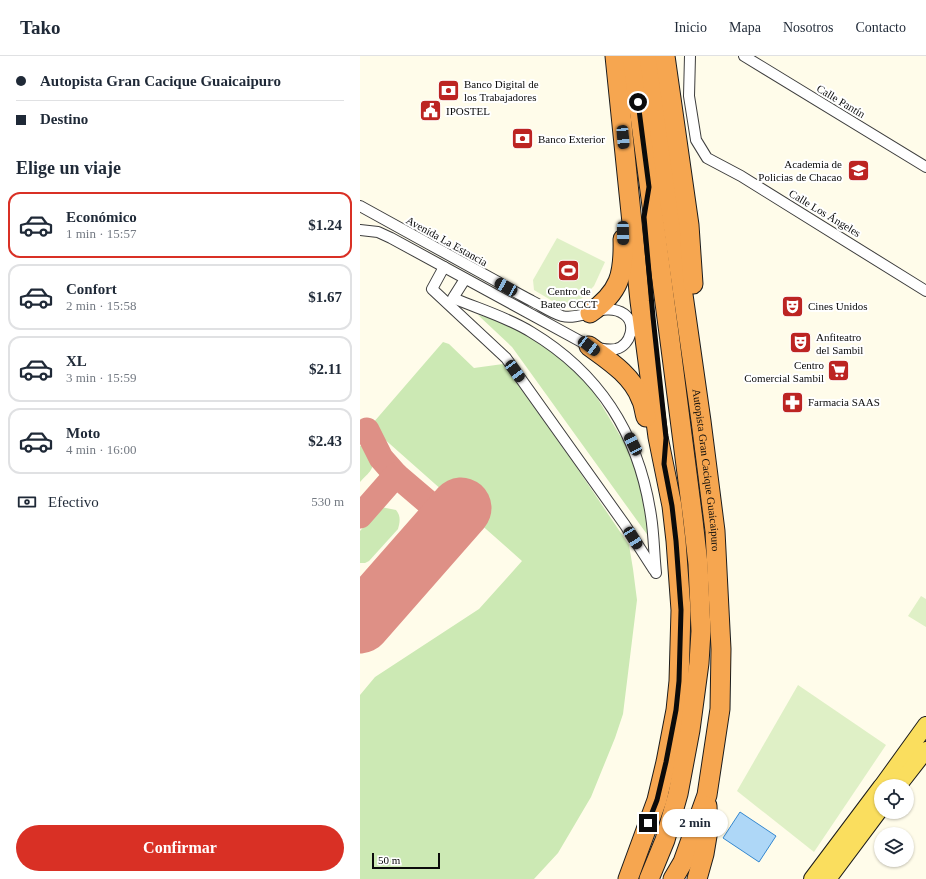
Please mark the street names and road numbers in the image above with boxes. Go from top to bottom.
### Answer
street label: Calle Pantín [815,82,868,120]
street label: Calle Los Ángeles [787,187,863,239]
street label: Avenida La Estancia [404,214,490,268]
street label: Autopista Gran Cacique Guaicaipuro [690,388,722,552]

